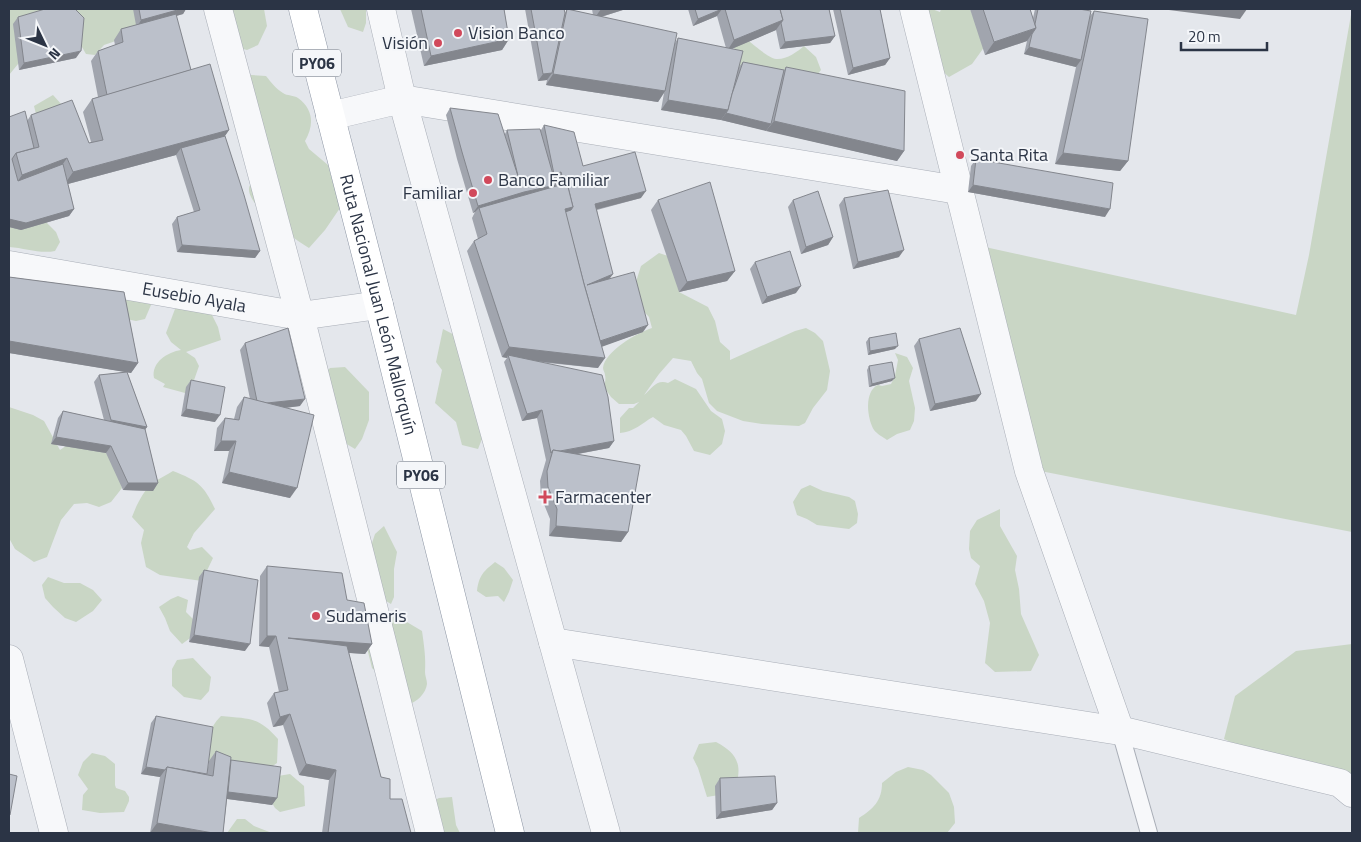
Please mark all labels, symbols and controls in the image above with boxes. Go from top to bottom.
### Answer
place label: Vision Banco [468,19,565,46]
north arrow [20,20,70,70]
scale bar [1181,20,1267,52]
text: 20 m [1188,25,1221,48]
marker: Vision Banco [452,27,464,39]
place label: Visión [382,29,428,56]
marker: Visión [432,37,444,49]
text: N [44,43,66,65]
road number: PY06 [293,49,341,76]
place label: Santa Rita [970,141,1048,168]
marker: Santa Rita [954,149,966,161]
place label: Banco Familiar [498,166,609,193]
street label: Ruta Nacional Juan León Mallorquín [333,171,425,438]
marker: Banco Familiar [482,174,494,186]
place label: Familiar [403,179,463,206]
marker: Familiar [467,187,479,199]
street label: Eusebio Ayala [140,275,248,319]
road number: PY06 [397,462,445,488]
place label: Farmacenter [555,483,651,510]
marker: Farmacenter [539,491,551,503]
place label: Sudameris [326,602,407,629]
marker: Sudameris [310,610,322,622]

